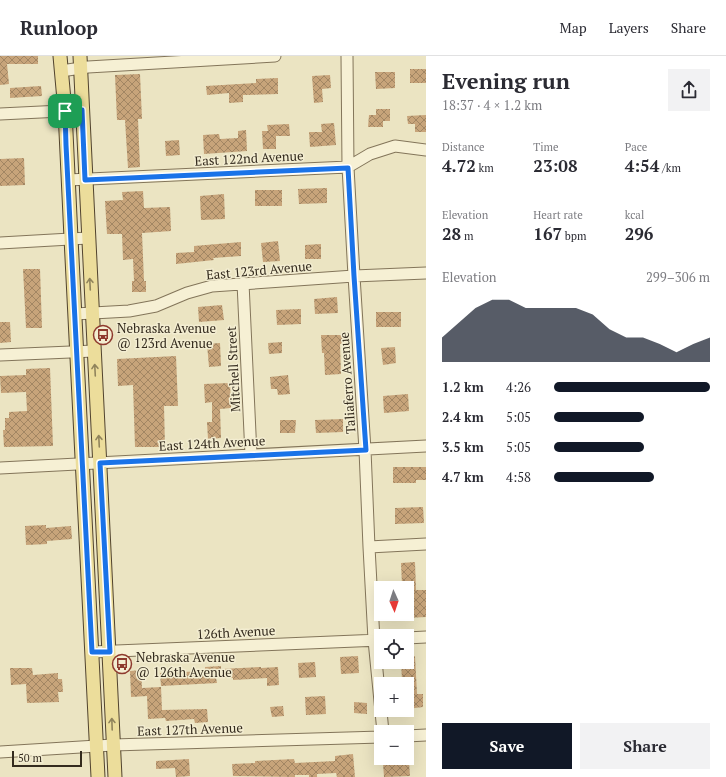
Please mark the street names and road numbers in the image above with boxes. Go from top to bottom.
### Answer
street label: East 122nd Avenue [194,146,304,170]
street label: East 123rd Avenue [205,256,313,284]
street label: Mitchell Street [222,325,244,412]
street label: Taliaferro Avenue [334,331,360,435]
street label: East 124th Avenue [158,431,266,455]
street label: 126th Avenue [196,621,276,643]
street label: East 127th Avenue [137,718,243,740]

